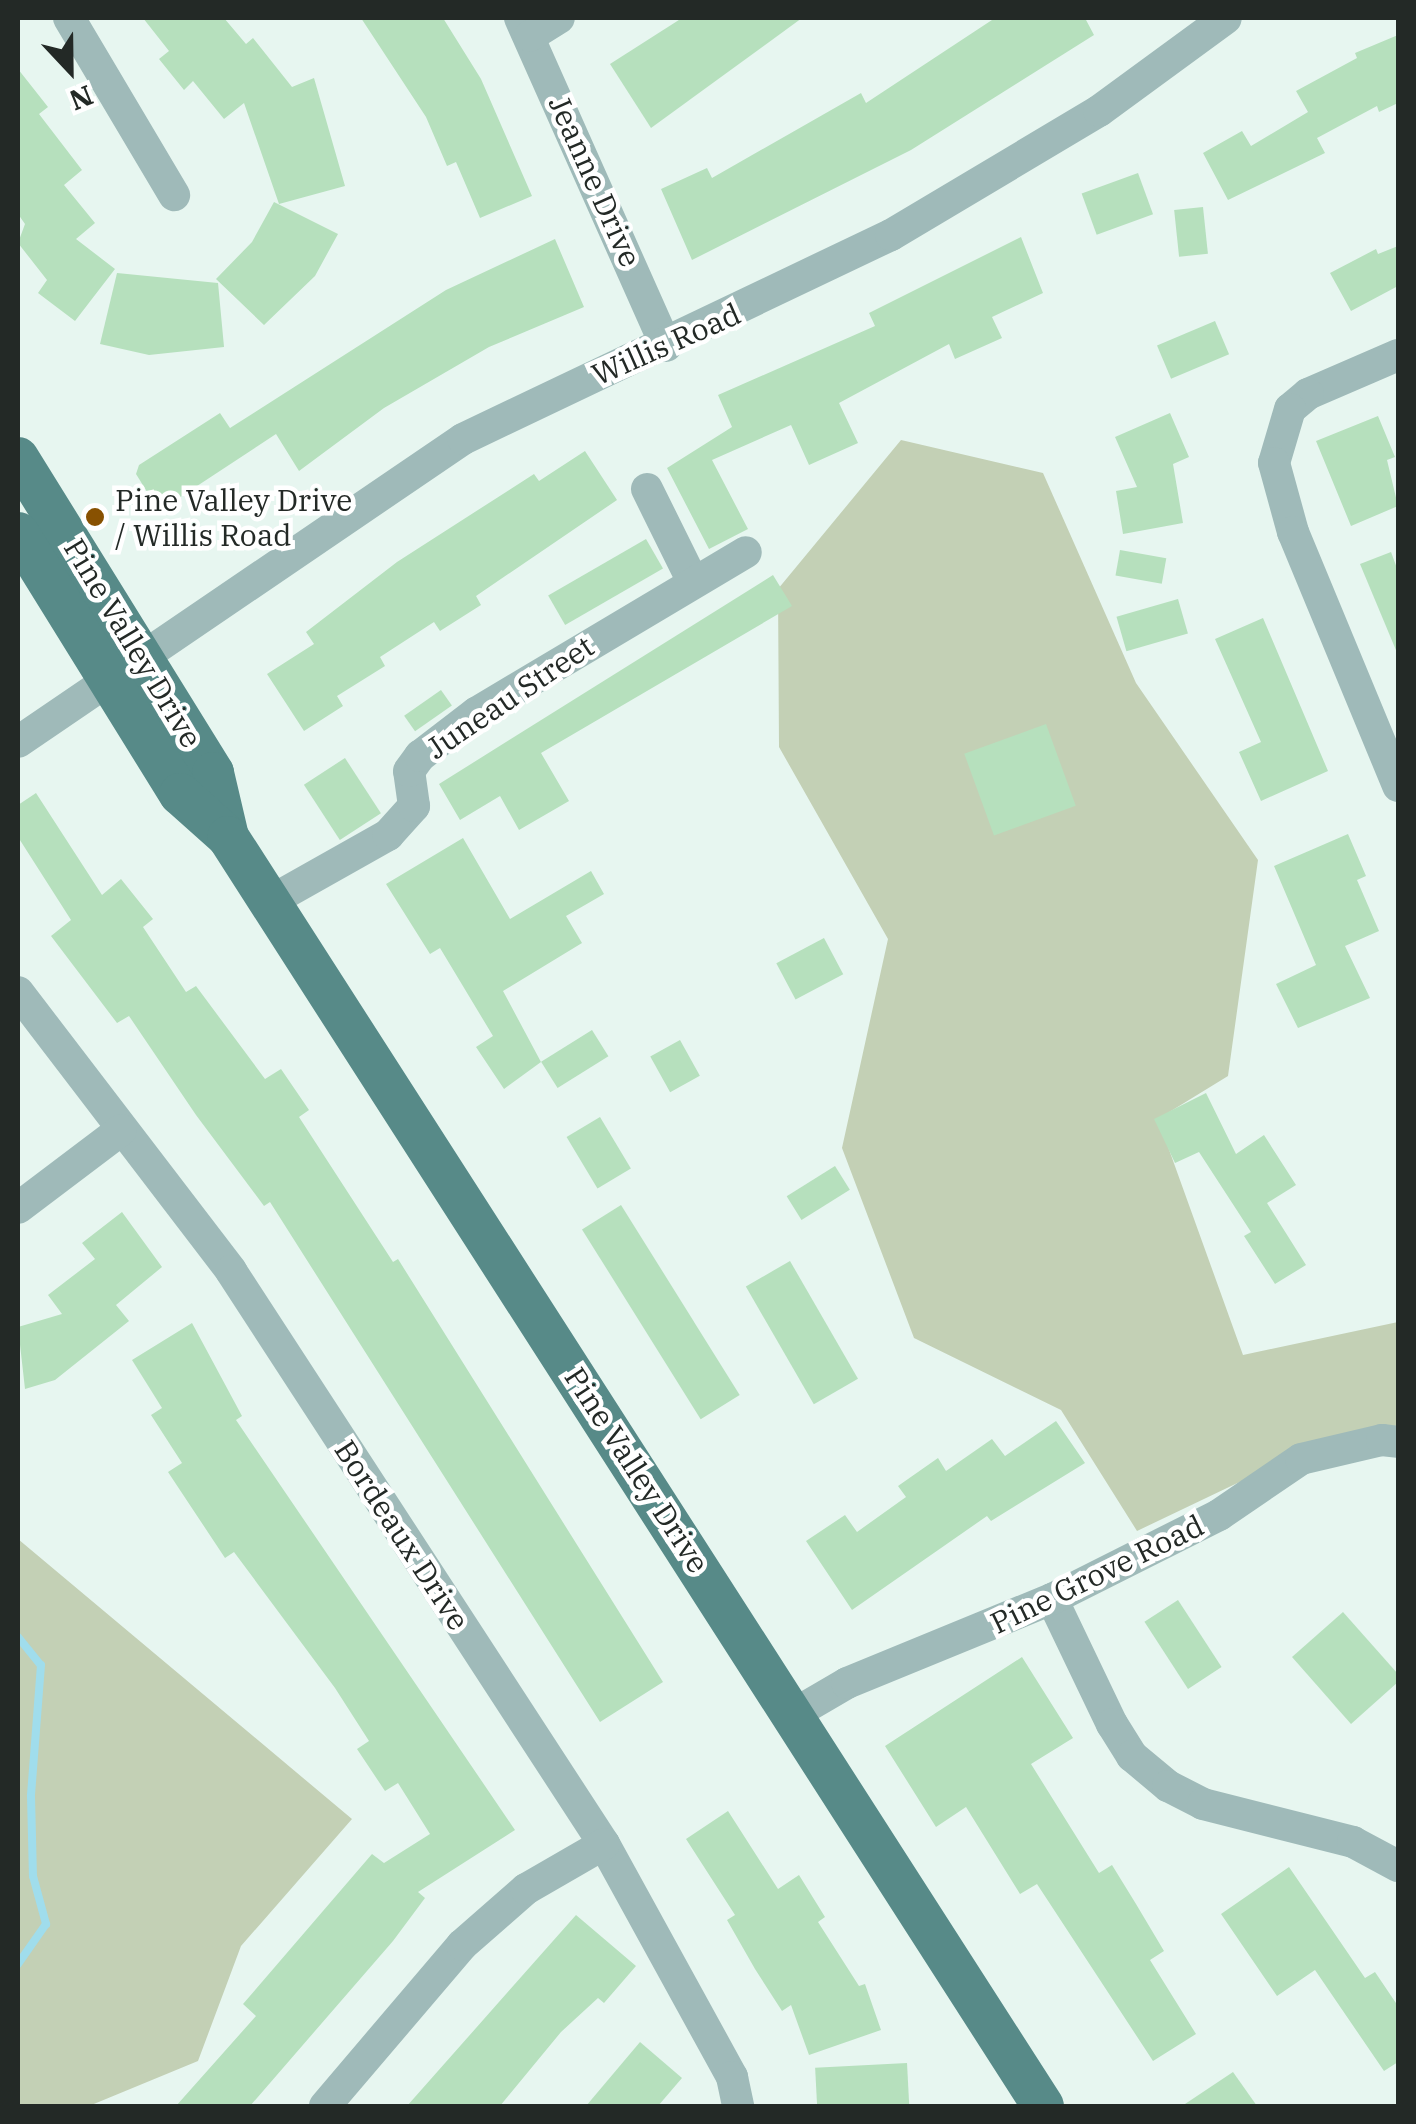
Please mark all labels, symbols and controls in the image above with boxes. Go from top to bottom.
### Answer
north arrow [20,20,120,120]
text: N [64,77,99,120]
street label: Jeanne Drive [541,90,649,272]
street label: Willis Road [586,295,746,393]
place label: Pine Valley Drive / Willis Road [115,482,352,552]
marker: Pine Valley Drive / Willis Road [84,506,106,528]
street label: Pine Valley Drive [56,532,210,754]
street label: Juneau Street [420,628,600,766]
street label: Pine Valley Drive [557,1361,717,1579]
street label: Bordeaux Drive [327,1433,477,1637]
street label: Pine Grove Road [985,1507,1209,1641]

